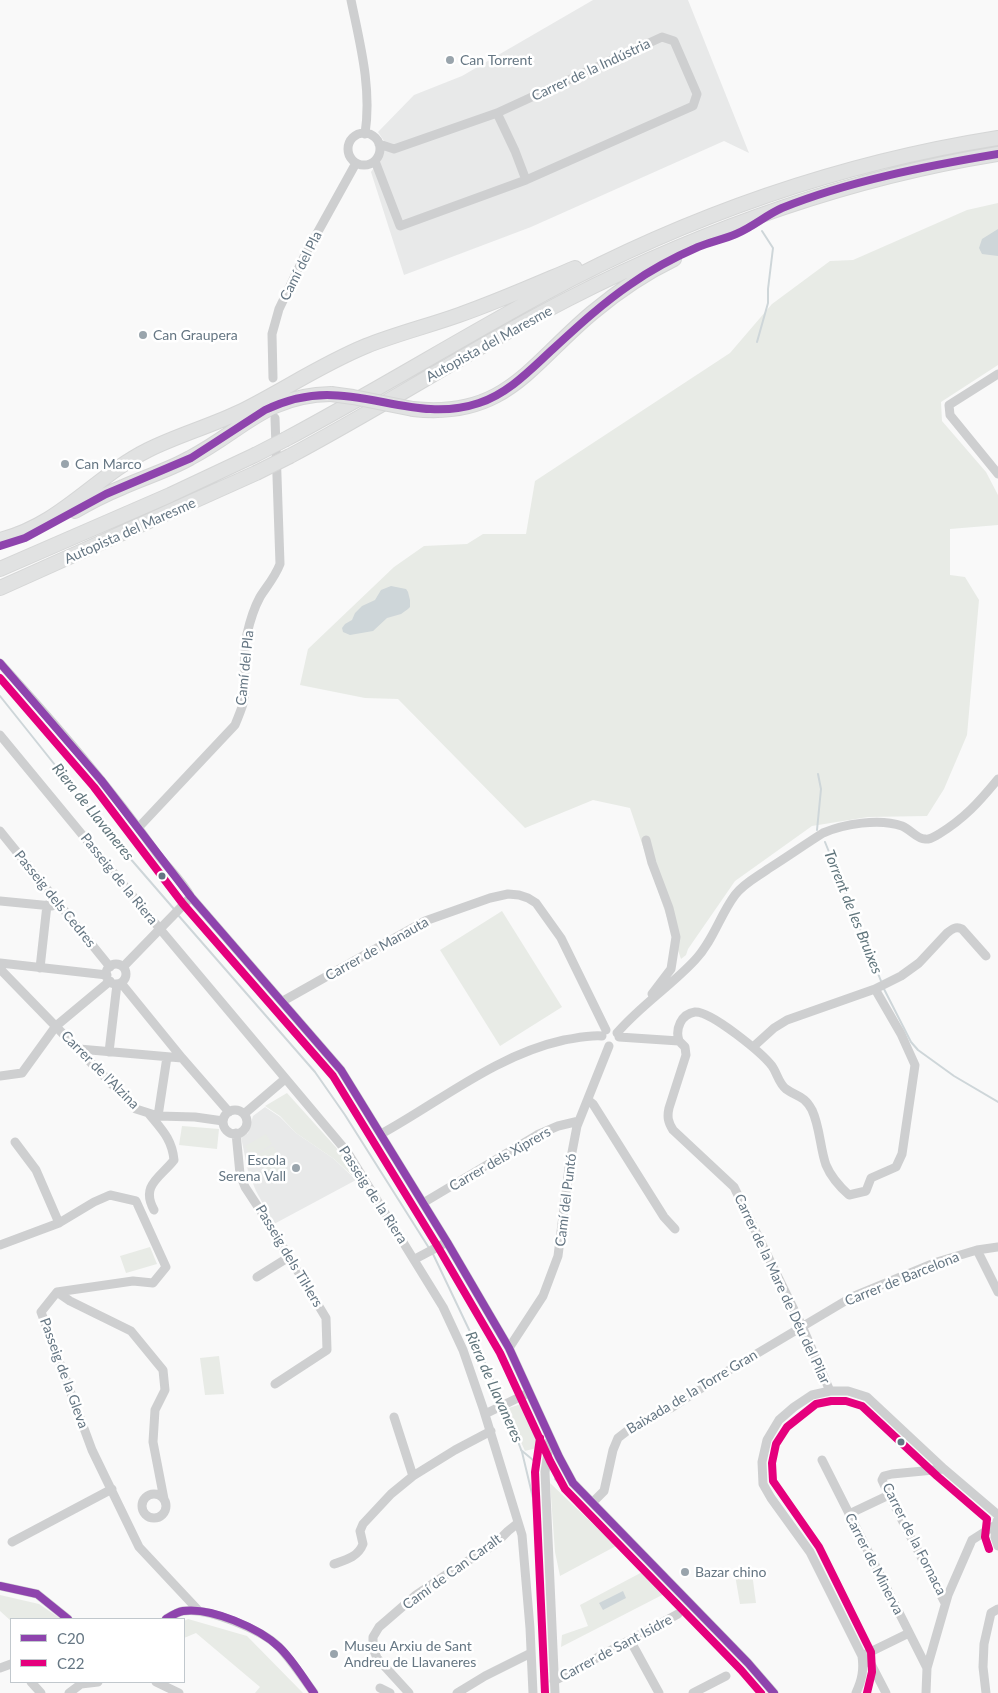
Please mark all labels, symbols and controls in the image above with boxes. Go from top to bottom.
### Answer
street label: Carrer de la Indústria [529,35,653,105]
place label: Can Torrent [460,52,532,68]
marker: Can Torrent [444,54,456,66]
street label: Camí del Pla [276,229,326,303]
street label: Autopista del Maresme [423,302,555,386]
place label: Can Graupera [153,327,238,343]
marker: Can Graupera [137,329,149,341]
place label: Can Marco [75,456,142,472]
marker: Can Marco [59,458,71,470]
street label: Autopista del Maresme [62,494,198,568]
street label: Camí del Pla [233,630,257,706]
water label: Riera de Llavaneres [48,760,138,864]
street label: Passeig de la Riera [77,830,161,928]
street label: Passeig dels Cedres [11,847,99,951]
water label: Torrent de les Bruixes [820,847,886,977]
unlabelled marker [157,871,167,881]
street label: Carrer de Manauta [322,914,432,984]
street label: Carrer de l'Alzina [57,1027,143,1113]
street label: Carrer dels Xiprers [446,1123,554,1195]
street label: Passeig de la Riera [335,1143,411,1247]
place label: Escola Serena Vall [218,1152,286,1184]
street label: Camí del Puntó [552,1152,580,1248]
marker: Escola Serena Vall [290,1162,302,1174]
street label: Carrer de la Mare de Déu del Pilar [730,1191,834,1387]
street label: Passeig dels Til·lers [252,1202,326,1310]
street label: Carrer de Barcelona [842,1248,962,1310]
street label: Passeig de la Gleva [36,1315,92,1431]
water label: Riera de Llavaneres [461,1329,527,1445]
street label: Baixada de la Torre Gran [624,1346,760,1438]
unlabelled marker [896,1437,906,1447]
street label: Carrer de la Fornaca [878,1480,950,1598]
street label: Carrer de Minerva [841,1510,907,1618]
street label: Camí de Can Caralt [399,1531,505,1613]
place label: Bazar chino [695,1564,766,1580]
marker: Bazar chino [679,1566,691,1578]
street label: Carrer de Sant Isidre [557,1611,675,1685]
legend [10,1618,185,1683]
text: C20 [57,1629,84,1647]
place label: Museu Arxiu de Sant Andreu de Llavaneres [344,1638,476,1670]
marker: Museu Arxiu de Sant Andreu de Llavaneres [328,1648,340,1660]
text: C22 [57,1654,84,1672]

